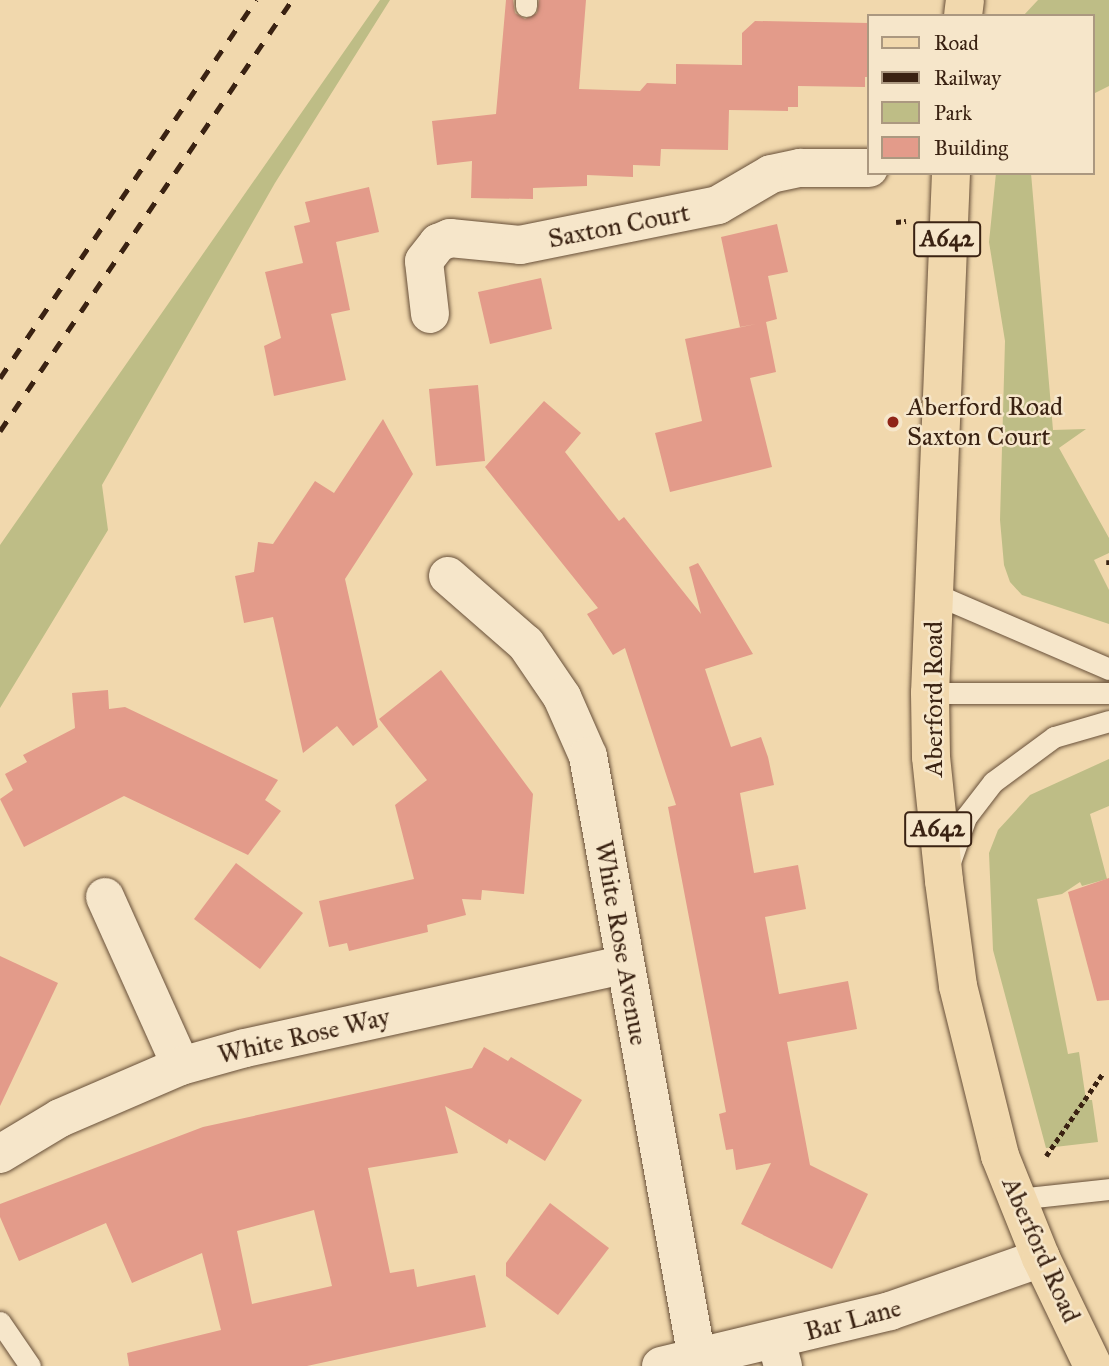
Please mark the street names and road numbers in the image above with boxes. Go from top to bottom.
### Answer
street label: Saxton Court [546,197,692,255]
road number: A642 [912,219,982,260]
street label: Aberford Road [918,621,950,777]
road number: A642 [903,808,973,850]
street label: White Rose Avenue [588,838,654,1048]
street label: White Rose Way [215,1001,393,1071]
street label: Aberford Road [995,1172,1087,1328]
street label: Bar Lane [801,1292,905,1348]

